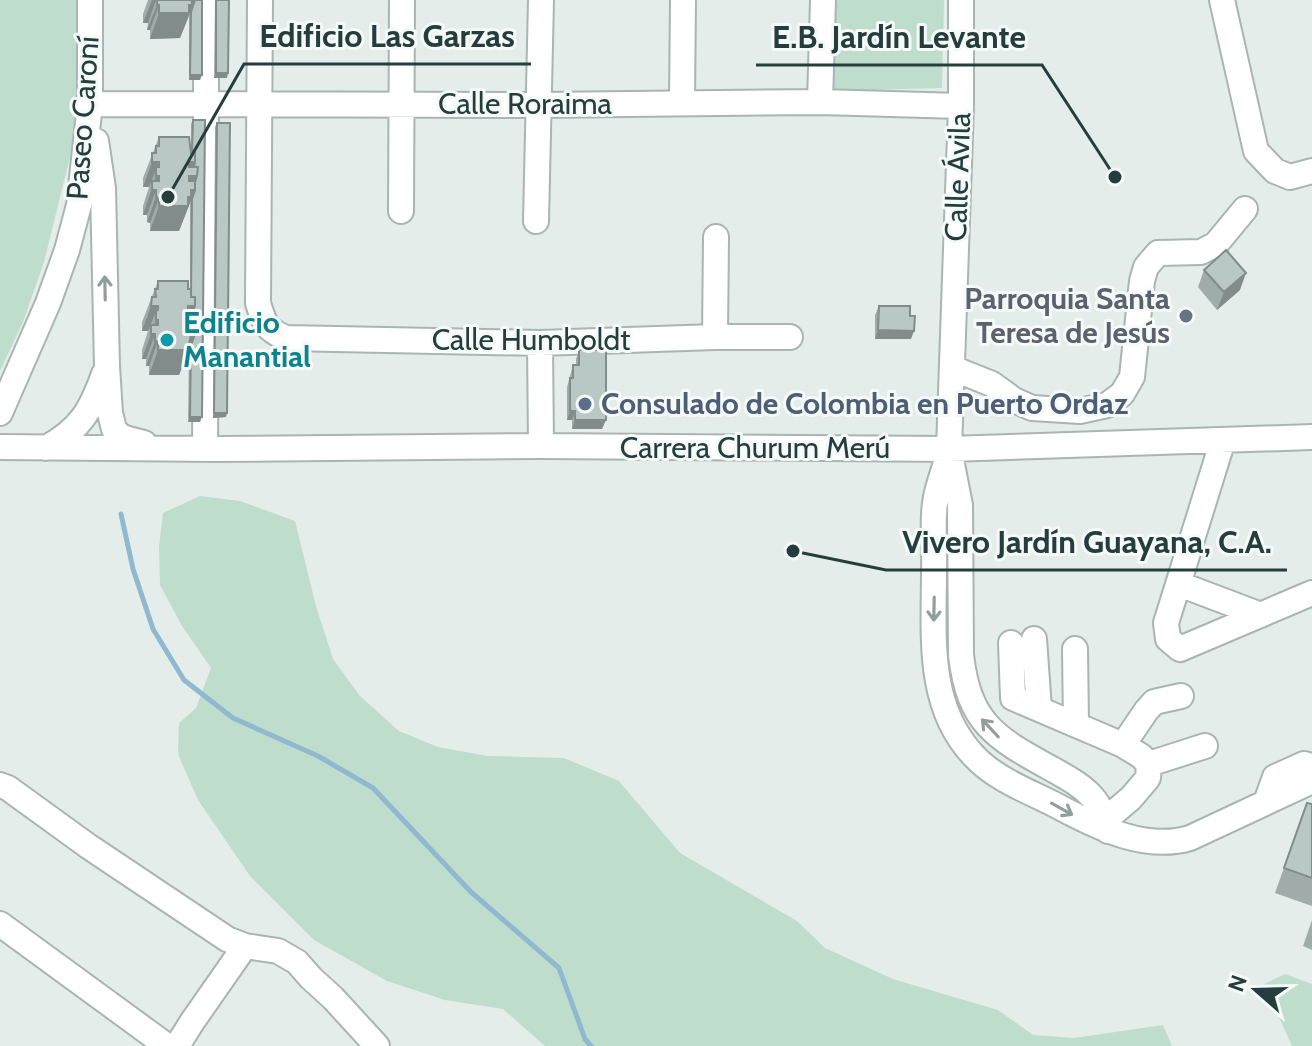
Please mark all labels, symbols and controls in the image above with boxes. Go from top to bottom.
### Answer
callout: Edificio Las Garzas [244,8,531,64]
callout: E.B. Jardín Levante [756,9,1042,65]
text: Edificio Las Garzas [259,16,515,55]
text: E.B. Jardín Levante [772,17,1026,56]
street label: Paseo Caroní [58,35,107,201]
street label: Calle Roraima [438,85,612,122]
street label: Calle Ávila [937,111,978,242]
one-way arrow [97,275,113,302]
place label: Parroquia Santa Teresa de Jesús [964,280,1170,351]
place label: Edificio Manantial [183,304,311,375]
marker: Parroquia Santa Teresa de Jesús [1177,307,1195,325]
street label: Calle Humboldt [432,321,630,358]
marker: Edificio Manantial [158,331,176,349]
place label: Consulado de Colombia en Puerto Ordaz [601,385,1128,422]
marker: Consulado de Colombia en Puerto Ordaz [576,395,594,413]
street label: Carrera Churum Merú [620,429,890,466]
callout: Vivero Jardín Guayana, C.A. [886,514,1287,570]
text: Vivero Jardín Guayana, C.A. [902,522,1272,561]
one-way arrow [926,595,942,622]
one-way arrow [981,718,1000,738]
one-way arrow [1050,801,1074,817]
north arrow [1216,950,1296,1030]
text: N [1222,971,1253,995]

